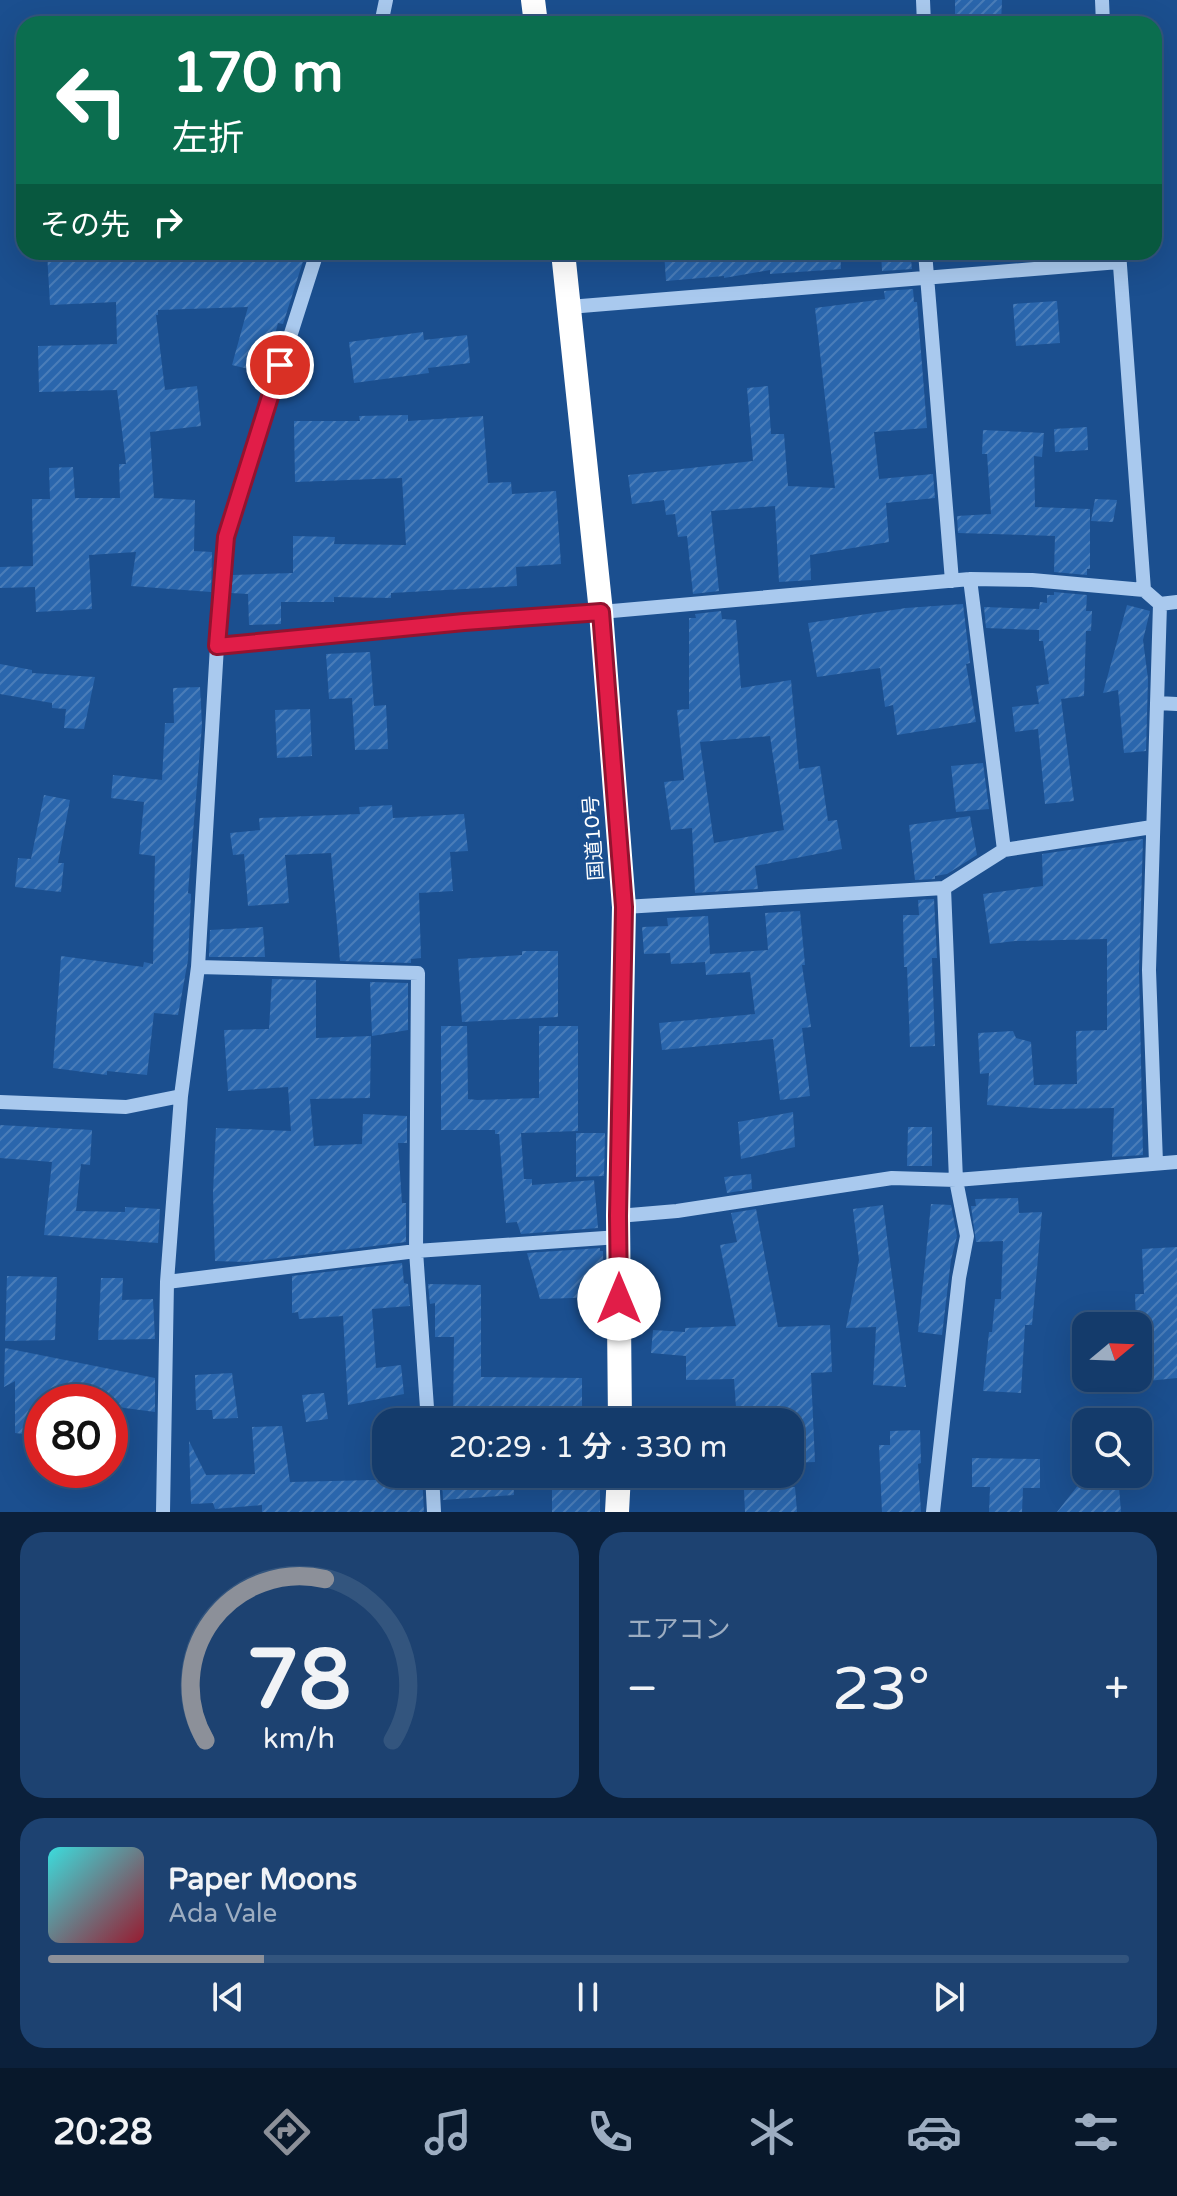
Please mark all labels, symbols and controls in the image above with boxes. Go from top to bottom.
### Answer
text: 170 m [172,40,343,107]
icon: left [40,48,144,152]
text: 左折 [172,117,244,160]
icon: right [146,200,190,244]
text: その先 [40,207,130,244]
pin [246,331,314,399]
icon: arrive [258,343,302,387]
street label: 国道10号 [579,795,609,881]
position arrow [577,1257,661,1341]
north arrow [1072,1312,1152,1392]
map controls [1072,1312,1152,1488]
speed limit sign: 80 [24,1384,128,1488]
button: search [1072,1408,1152,1488]
text: 20:29 · 1 分 · 330 m [449,1429,727,1466]
text: エアコン [627,1614,731,1645]
text: 78 [247,1631,351,1731]
text: 23° [832,1654,930,1726]
text: − [627,1663,658,1716]
text: + [1104,1663,1129,1716]
text: km/h [263,1722,335,1756]
text: Paper Moons [168,1861,357,1898]
text: Ada Vale [168,1898,277,1929]
icon: previous [206,1975,250,2019]
icon: pause [566,1975,610,2019]
icon: next [927,1975,971,2019]
icon: directions [259,2104,315,2160]
icon: music [420,2104,476,2160]
icon: phone [582,2104,638,2160]
icon: climate [744,2104,800,2160]
icon: car [906,2104,962,2160]
icon: filters [1068,2104,1124,2160]
text: 20:28 [53,2111,153,2154]

